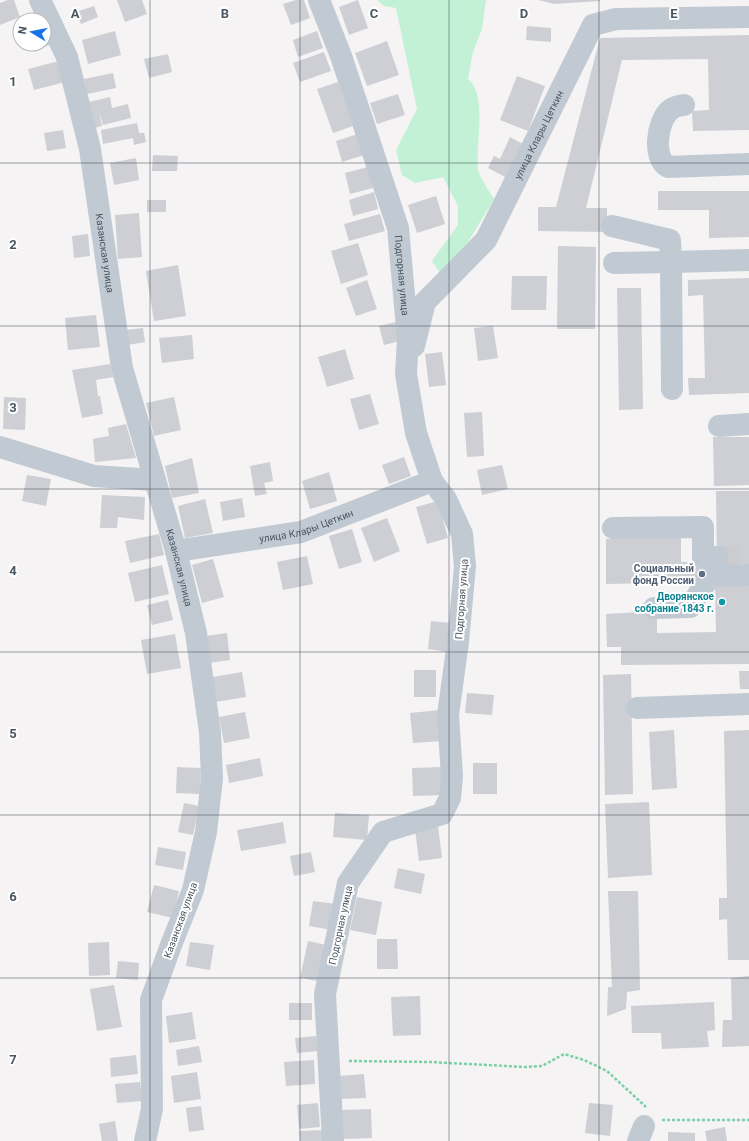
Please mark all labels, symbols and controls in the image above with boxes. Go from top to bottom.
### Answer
text: A [71,6,80,21]
text: B [221,6,229,21]
text: C [370,6,379,21]
text: D [520,6,528,21]
text: E [670,6,678,21]
north arrow [12,12,52,52]
text: N [16,25,30,35]
text: 1 [9,74,17,89]
street label: улица Клары Цеткин [512,89,566,181]
street label: Казанская улица [93,213,116,293]
street label: Подгорная улица [393,235,411,316]
text: 2 [9,237,17,252]
text: 3 [9,400,17,415]
street label: улица Клары Цеткин [258,507,355,544]
street label: Казанская улица [164,528,194,608]
street label: Подгорная улица [453,558,470,640]
text: 4 [9,563,17,578]
place label: Социальный фонд России [633,563,694,586]
marker: Социальный фонд России [697,569,707,579]
place label: Дворянское собрание 1843 г. [635,591,715,614]
marker: Дворянское собрание 1843 г. [717,597,727,607]
text: 5 [9,726,17,741]
street label: Казанская улица [162,881,199,959]
street label: Подгорная улица [327,885,354,966]
text: 6 [9,889,17,904]
text: 7 [9,1052,17,1067]

